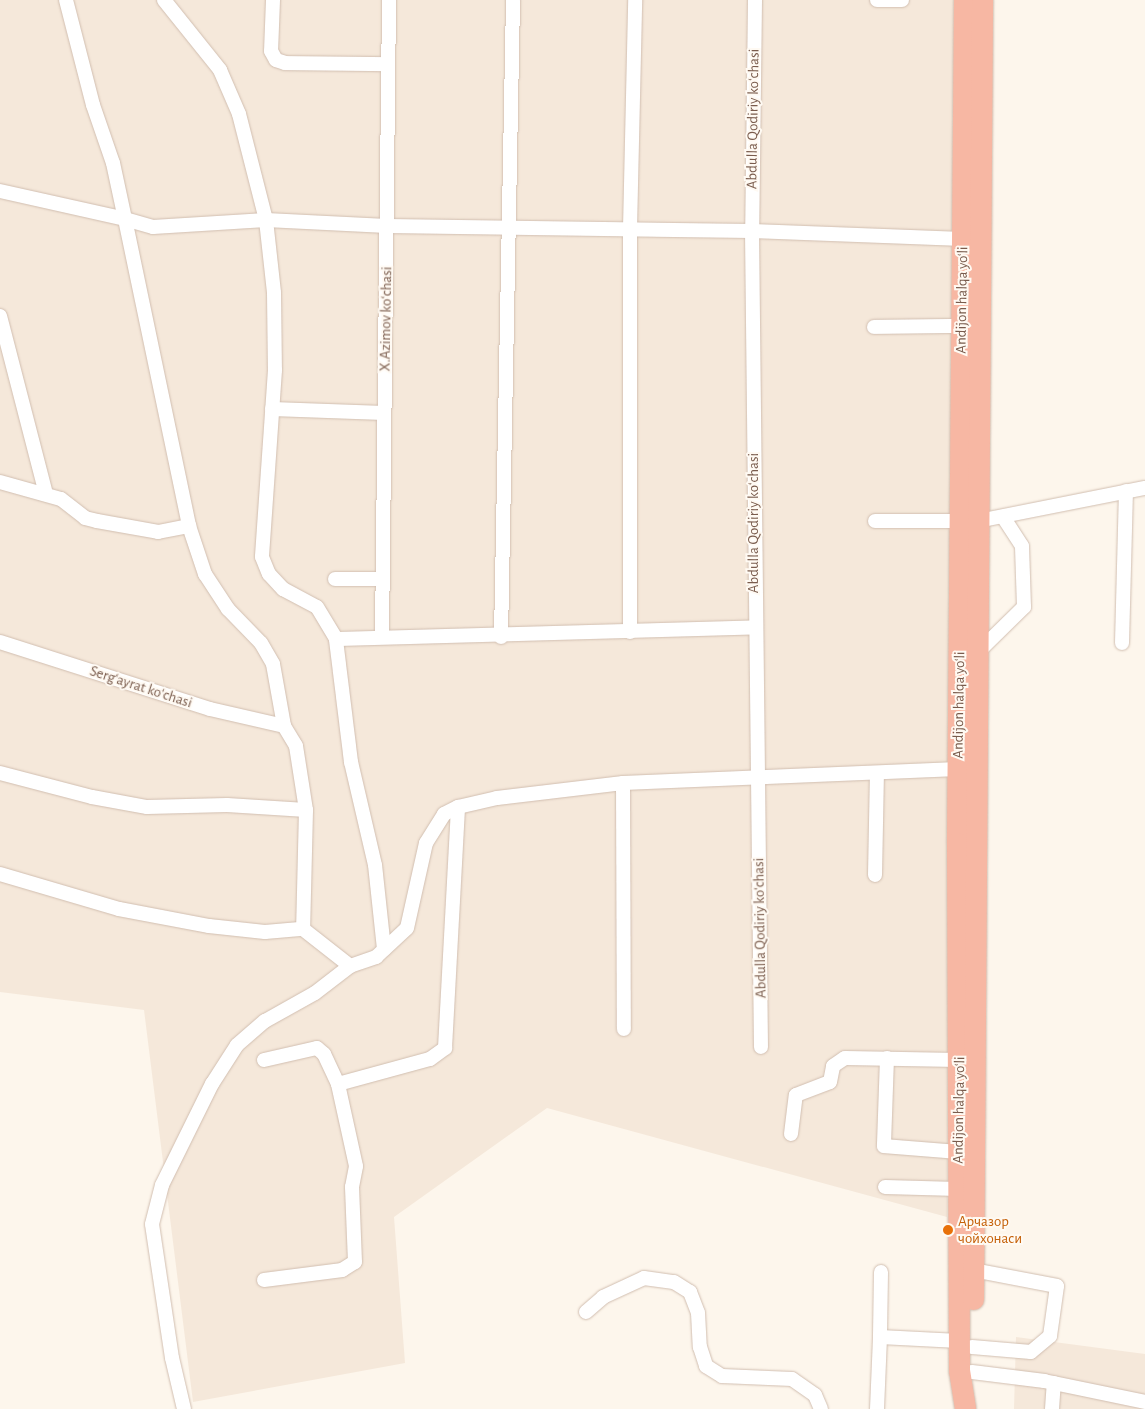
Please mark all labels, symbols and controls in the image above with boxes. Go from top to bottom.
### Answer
street label: Abdulla Qodiriy koʻchasi [743,49,763,189]
street label: Andijon halqa yo‘li [952,246,972,354]
street label: X.Azimov koʻchasi [376,266,396,372]
street label: Abdulla Qodiriy koʻchasi [745,453,763,593]
street label: Andijon halqa yo‘li [949,651,969,759]
street label: Sergʻayrat koʻchasi [88,662,194,712]
street label: Abdulla Qodiriy koʻchasi [750,858,770,998]
street label: Andijon halqa yo‘li [949,1056,969,1164]
place label: Арчазор чойхонаси [958,1212,1022,1247]
marker: Арчазор чойхонаси [942,1224,954,1236]

